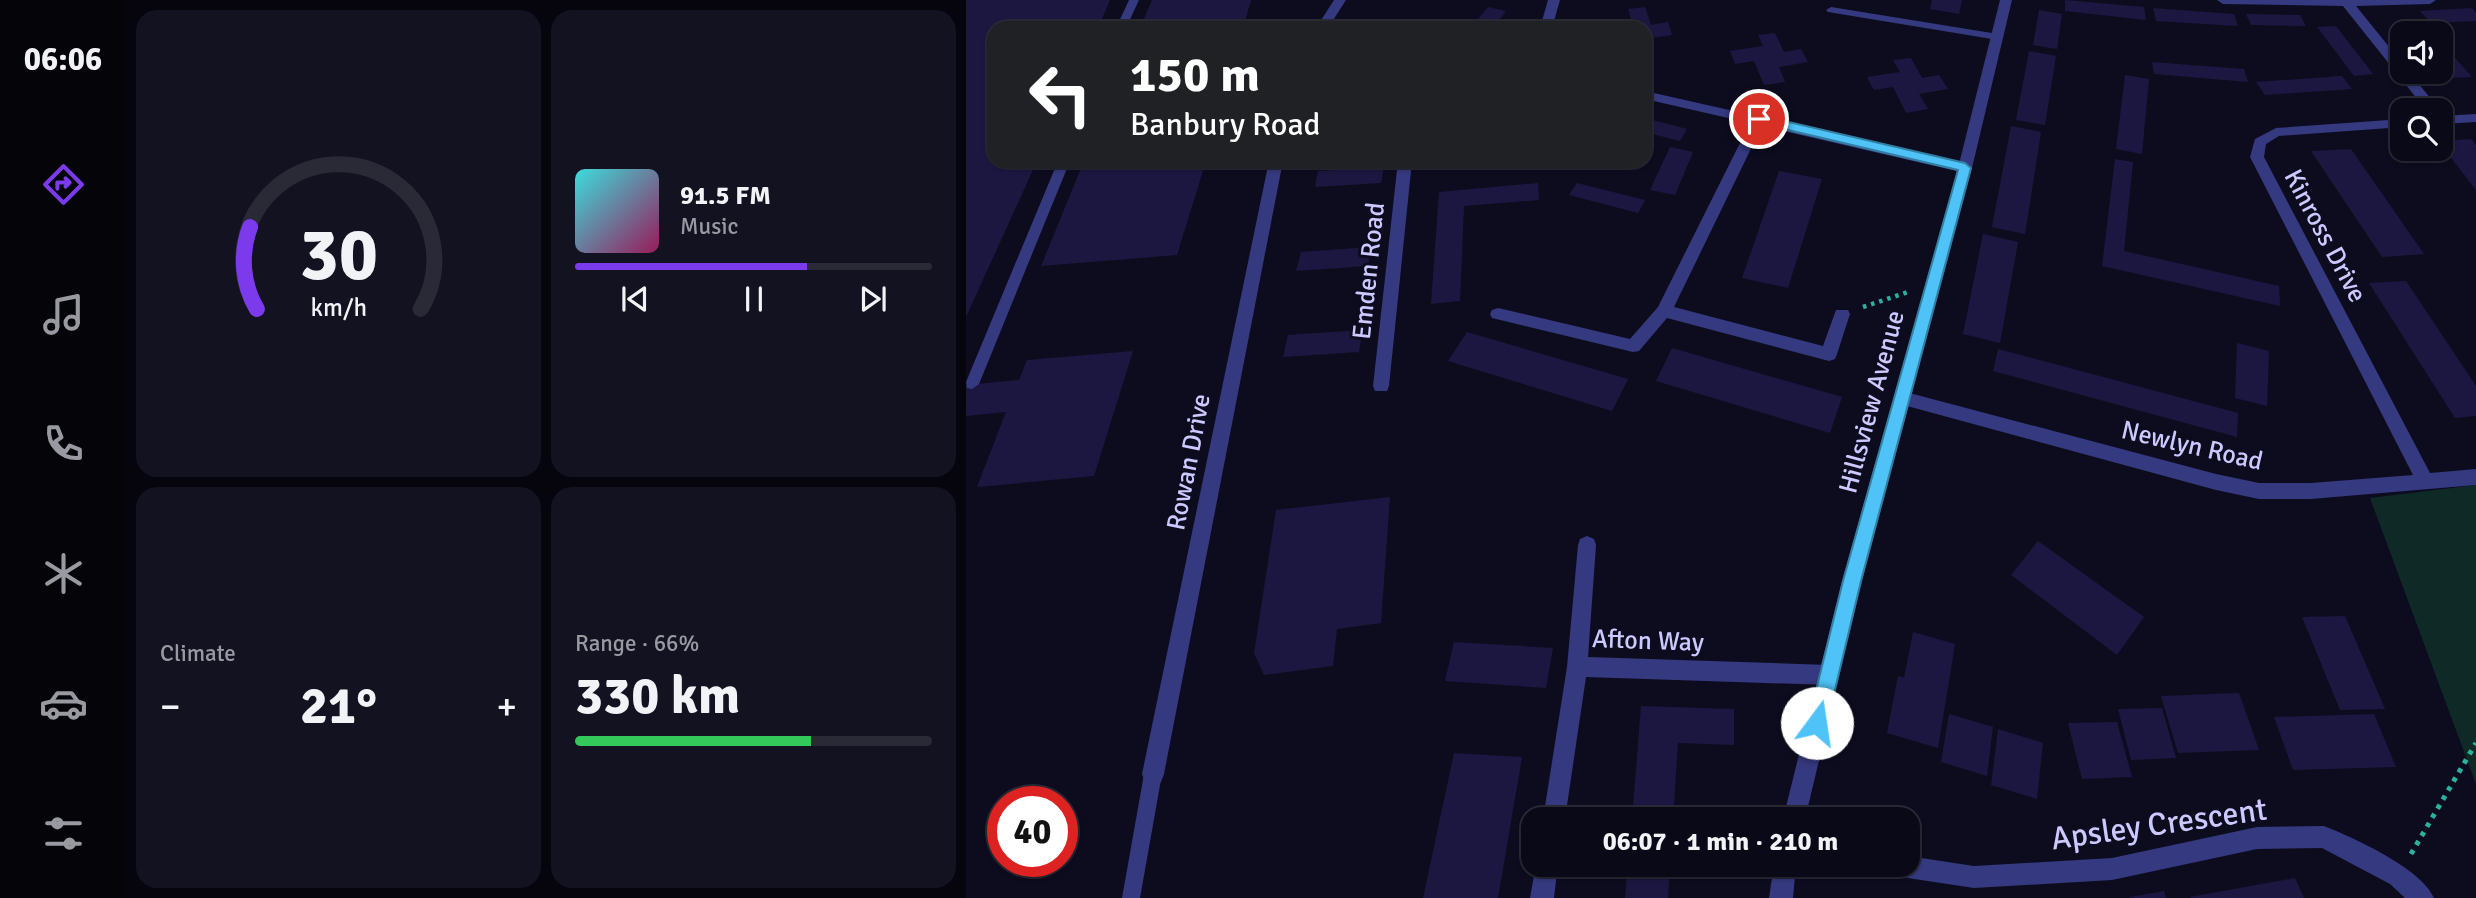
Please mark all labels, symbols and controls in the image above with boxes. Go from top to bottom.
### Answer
map controls [2390,21,2453,161]
button: sound [2390,21,2453,84]
text: 06:06 [24,40,102,79]
text: 150 m [1130,45,1260,105]
icon: left [1015,49,1106,140]
pin [1729,89,1789,149]
button: search [2390,98,2453,161]
icon: arrive [1740,100,1778,138]
text: Banbury Road [1130,105,1321,144]
icon: directions [39,160,88,209]
street label: Kinross Drive [2277,164,2373,308]
text: 91.5 FM [680,180,771,212]
street label: Emden Road [1346,201,1392,341]
text: 30 [299,212,378,301]
text: Music [680,212,738,241]
icon: previous [616,280,654,318]
icon: pause [735,280,773,318]
icon: next [854,280,892,318]
icon: music [39,290,88,339]
text: km/h [310,292,367,323]
street label: Hillsview Avenue [1832,307,1912,497]
street label: Rowan Drive [1160,391,1218,533]
street label: Newlyn Road [2118,414,2266,478]
icon: phone [39,419,88,468]
icon: climate [39,549,88,598]
street label: Afton Way [1592,623,1704,659]
text: Range · 66% [575,629,699,658]
text: Climate [160,639,236,668]
text: 330 km [575,664,740,728]
text: 21° [300,674,377,738]
icon: car [39,679,88,728]
text: − [160,683,181,730]
text: + [496,683,517,730]
position arrow [1780,686,1854,760]
speed limit sign: 40 [987,786,1078,877]
street label: Apsley Crescent [2049,790,2269,858]
icon: filters [39,809,88,858]
text: 06:07 · 1 min · 210 m [1603,826,1838,858]

